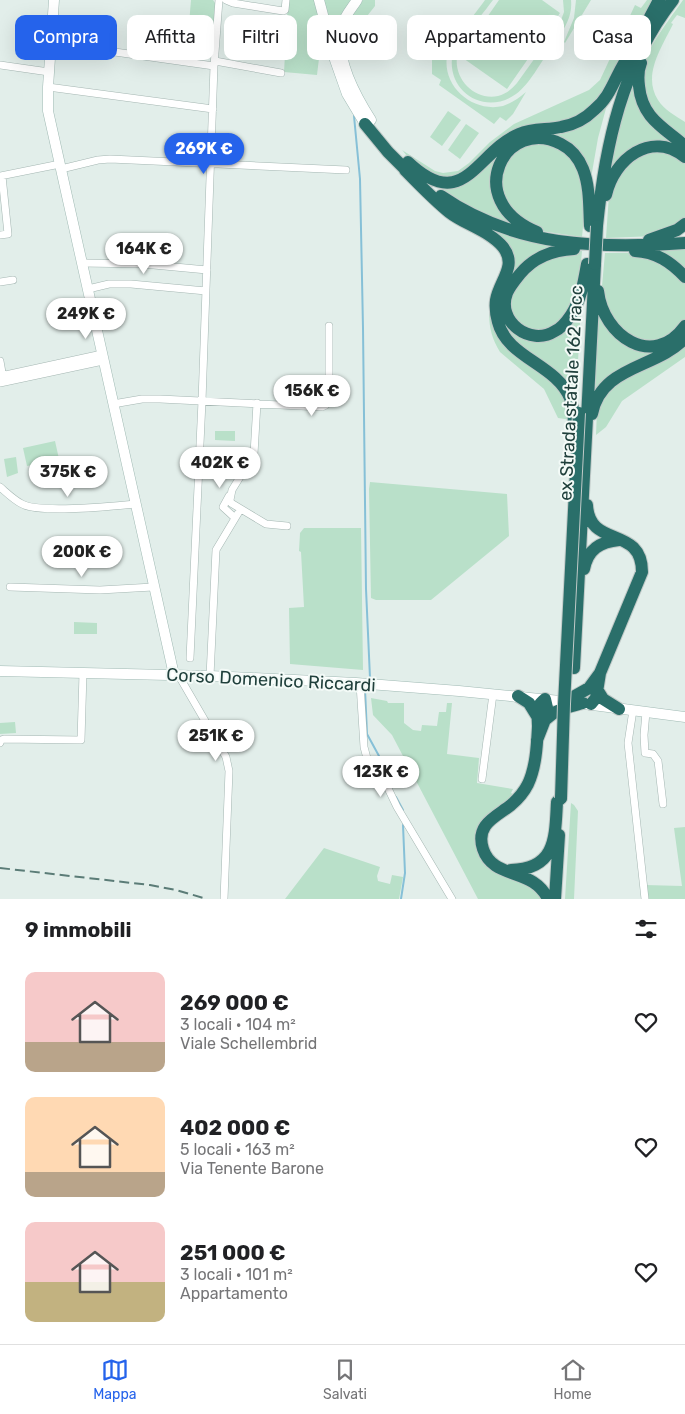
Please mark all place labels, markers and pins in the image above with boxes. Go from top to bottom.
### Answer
pin: 269K € [163,132,245,175]
pin: 164K € [103,232,185,275]
pin: 249K € [45,298,127,340]
pin: 156K € [271,374,353,417]
pin: 402K € [179,446,261,489]
pin: 375K € [27,456,109,498]
pin: 200K € [41,536,123,578]
pin: 251K € [175,720,257,762]
pin: 123K € [340,756,422,798]

